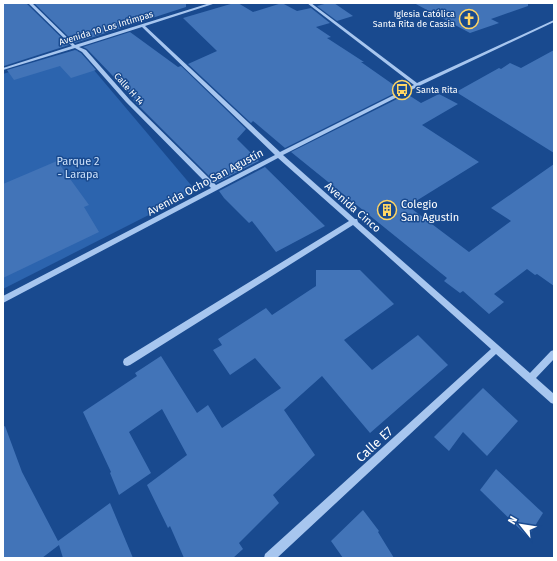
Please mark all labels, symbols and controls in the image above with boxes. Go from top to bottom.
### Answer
church icon: Iglesia Católica Santa Rita de Cassia [458,8,480,30]
street label: Avenida 10 Los Intimpas [58,9,154,47]
place label: Iglesia Católica Santa Rita de Cassia [373,9,455,29]
street label: Calle H 14 [112,71,146,107]
bus stop icon: Santa Rita [391,79,413,101]
place label: Santa Rita [416,85,458,95]
street label: Avenida Ocho San Agustín [145,146,266,219]
park label: Parque 2 - Larapa [56,155,100,181]
street label: Avenida Cinco [322,180,383,235]
place label: Colegio San Agustin [401,198,459,224]
building icon: Colegio San Agustin [376,199,398,221]
street label: Calle E7 [353,423,396,465]
north arrow [501,505,541,545]
text: N [505,514,520,527]

